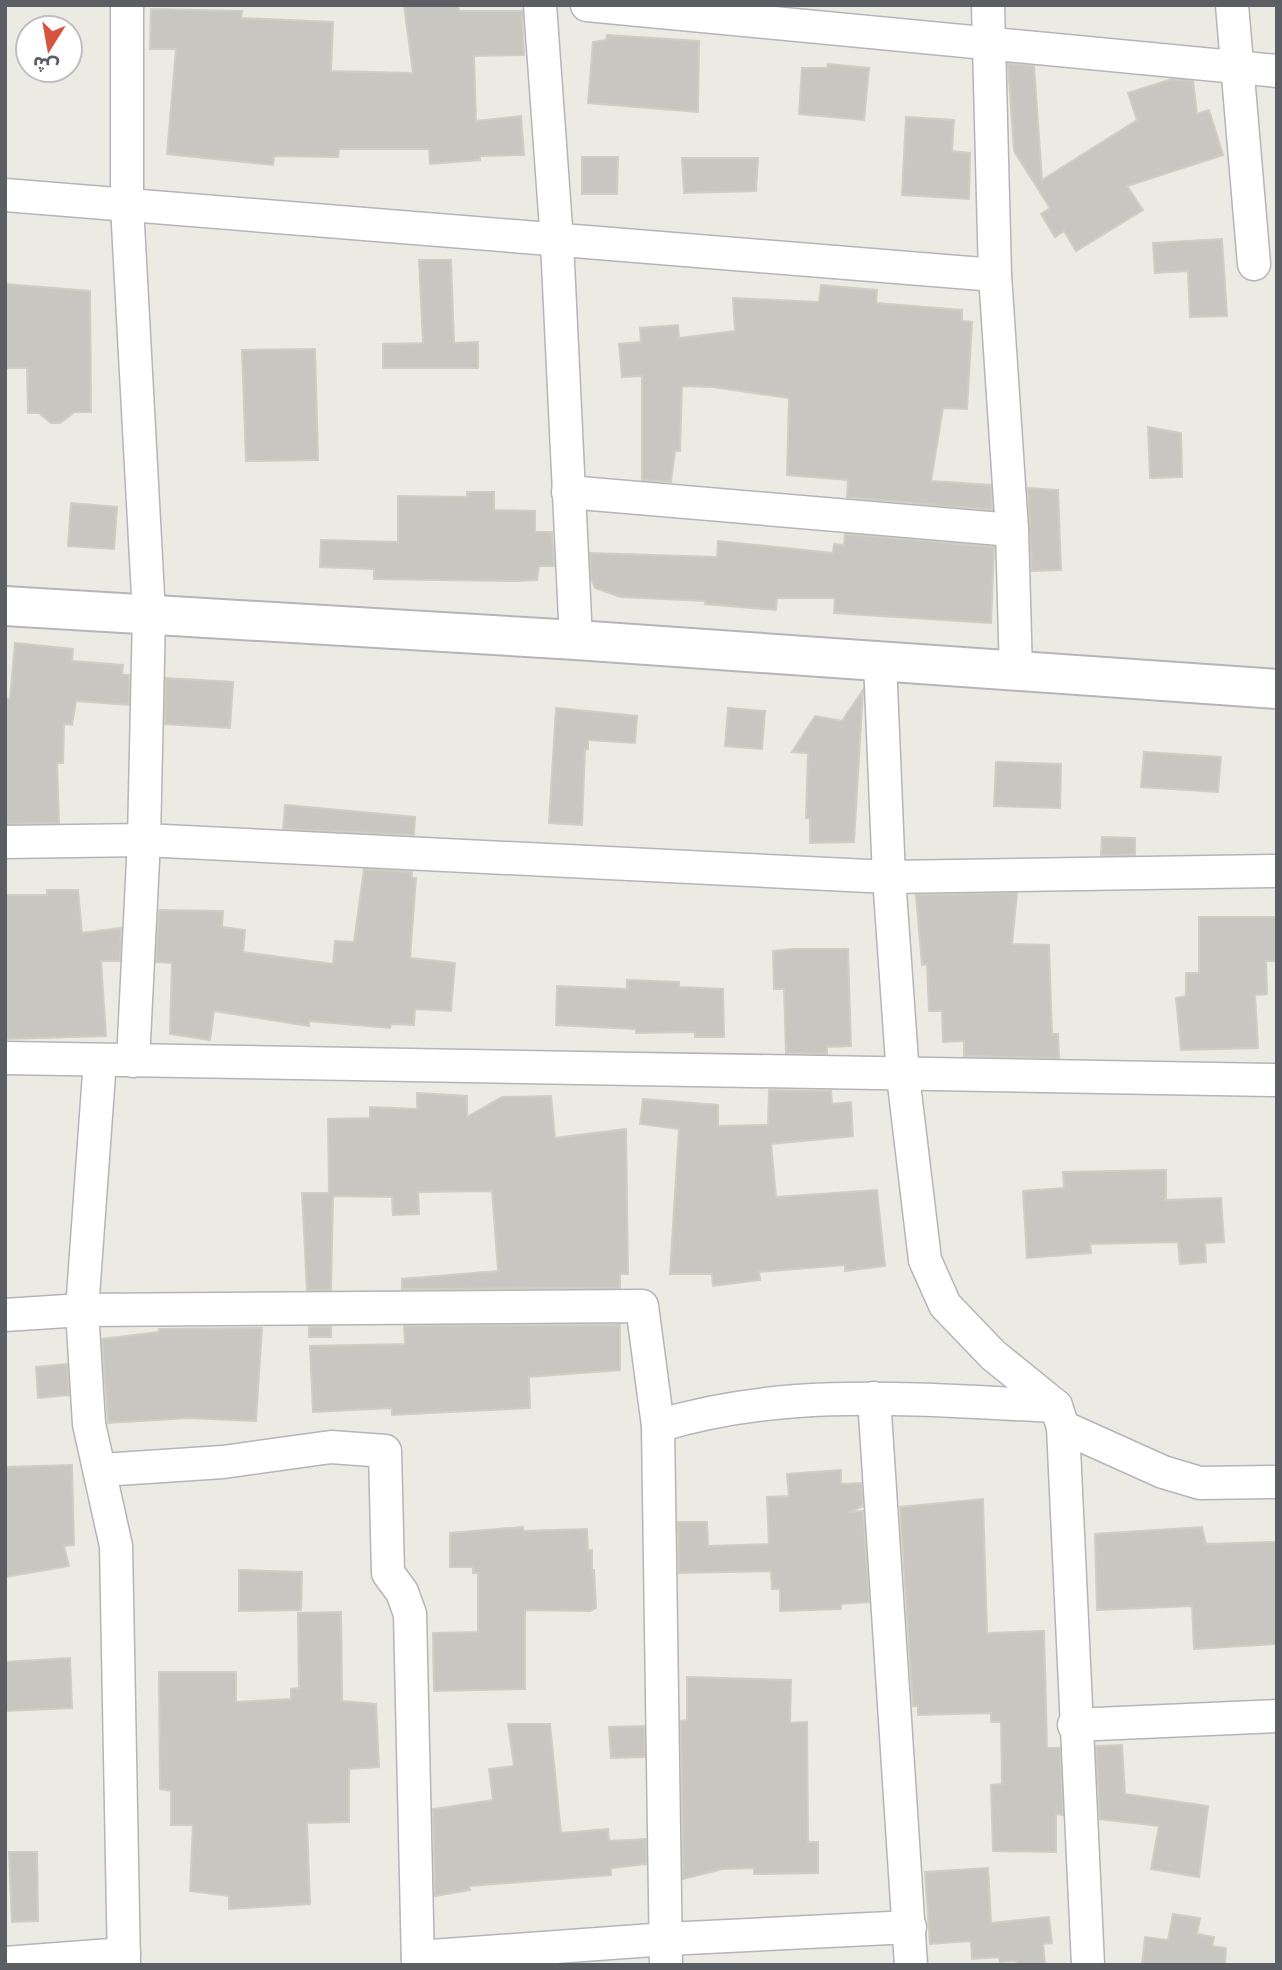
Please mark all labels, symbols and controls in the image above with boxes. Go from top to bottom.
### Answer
north arrow [14,14,84,84]
text: ش [31,52,61,80]

